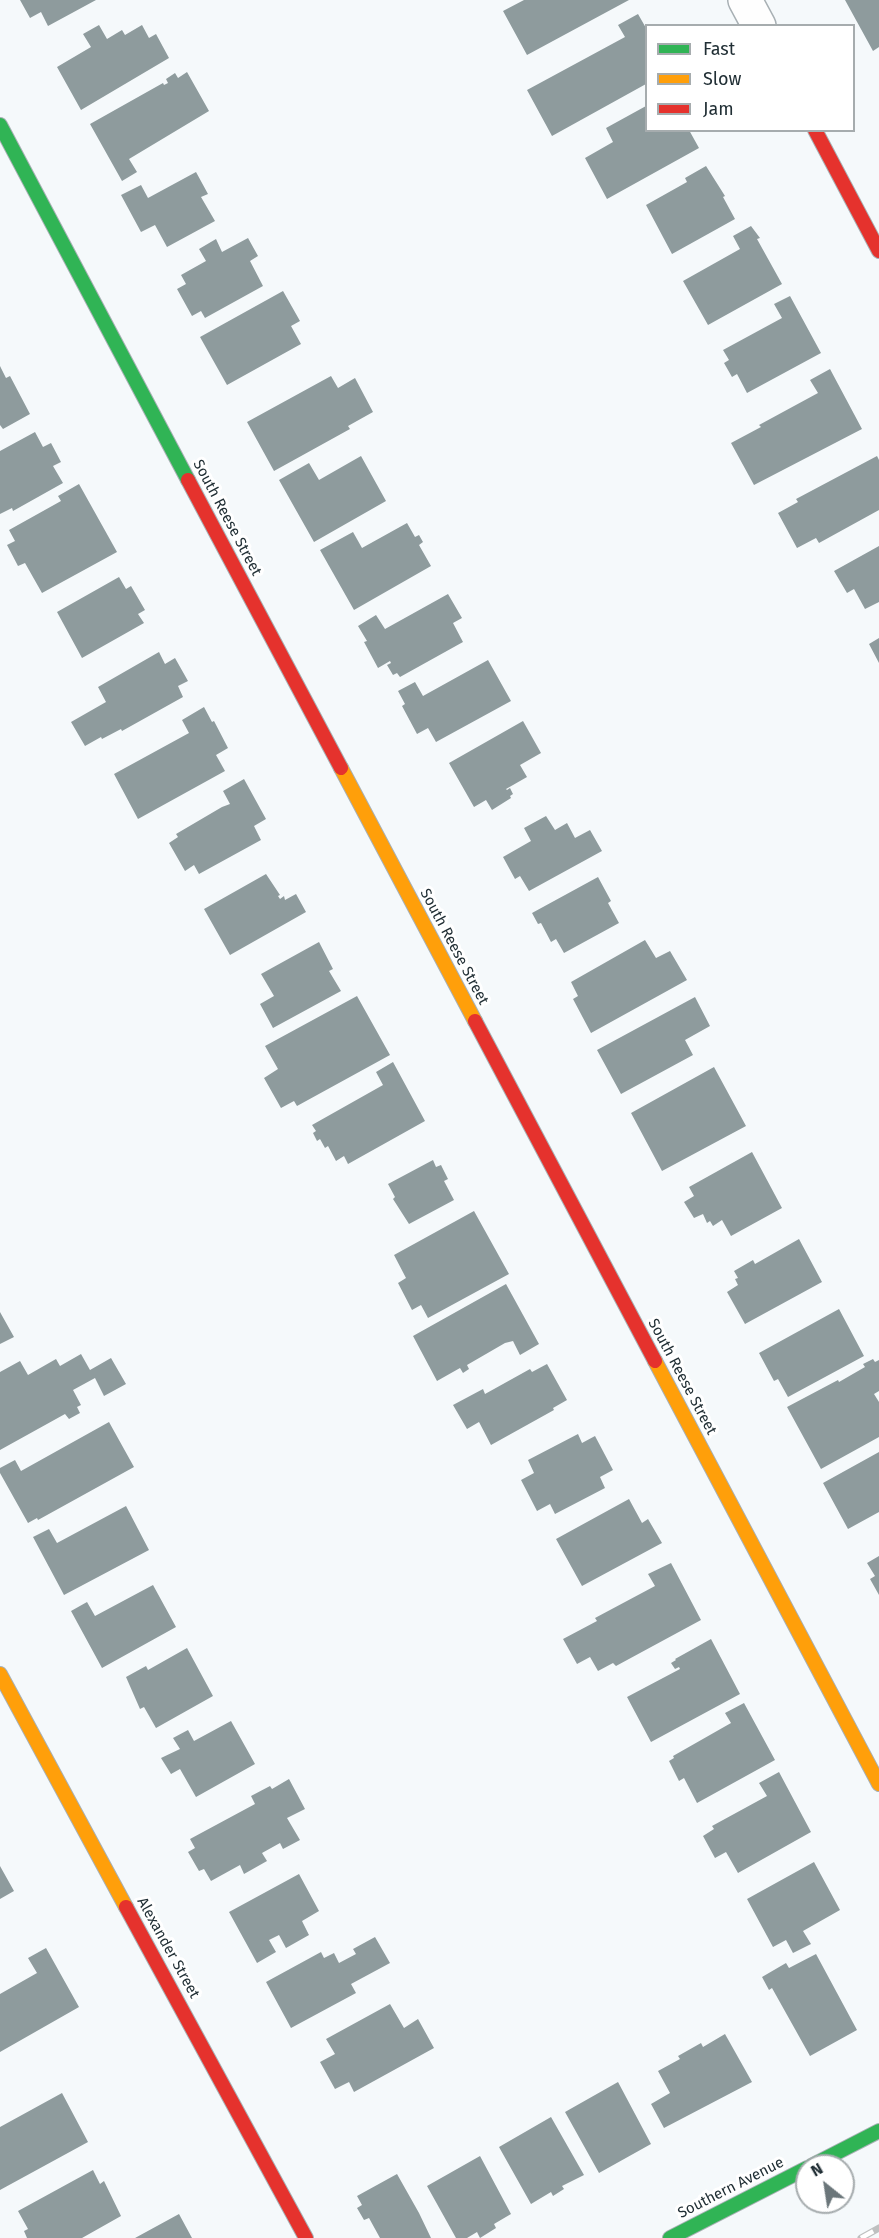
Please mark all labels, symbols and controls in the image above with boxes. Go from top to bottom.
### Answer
legend [645,24,855,132]
text: Fast [703,38,735,60]
text: Slow [703,68,741,90]
text: Jam [703,98,734,120]
street label: South Reese Street [189,457,265,579]
street label: South Reese Street [416,886,492,1008]
street label: South Reese Street [644,1316,720,1438]
street label: Alexander Street [133,1894,203,2002]
street label: Southern Avenue [675,2154,787,2222]
north arrow [795,2154,855,2214]
text: N [807,2159,826,2181]

